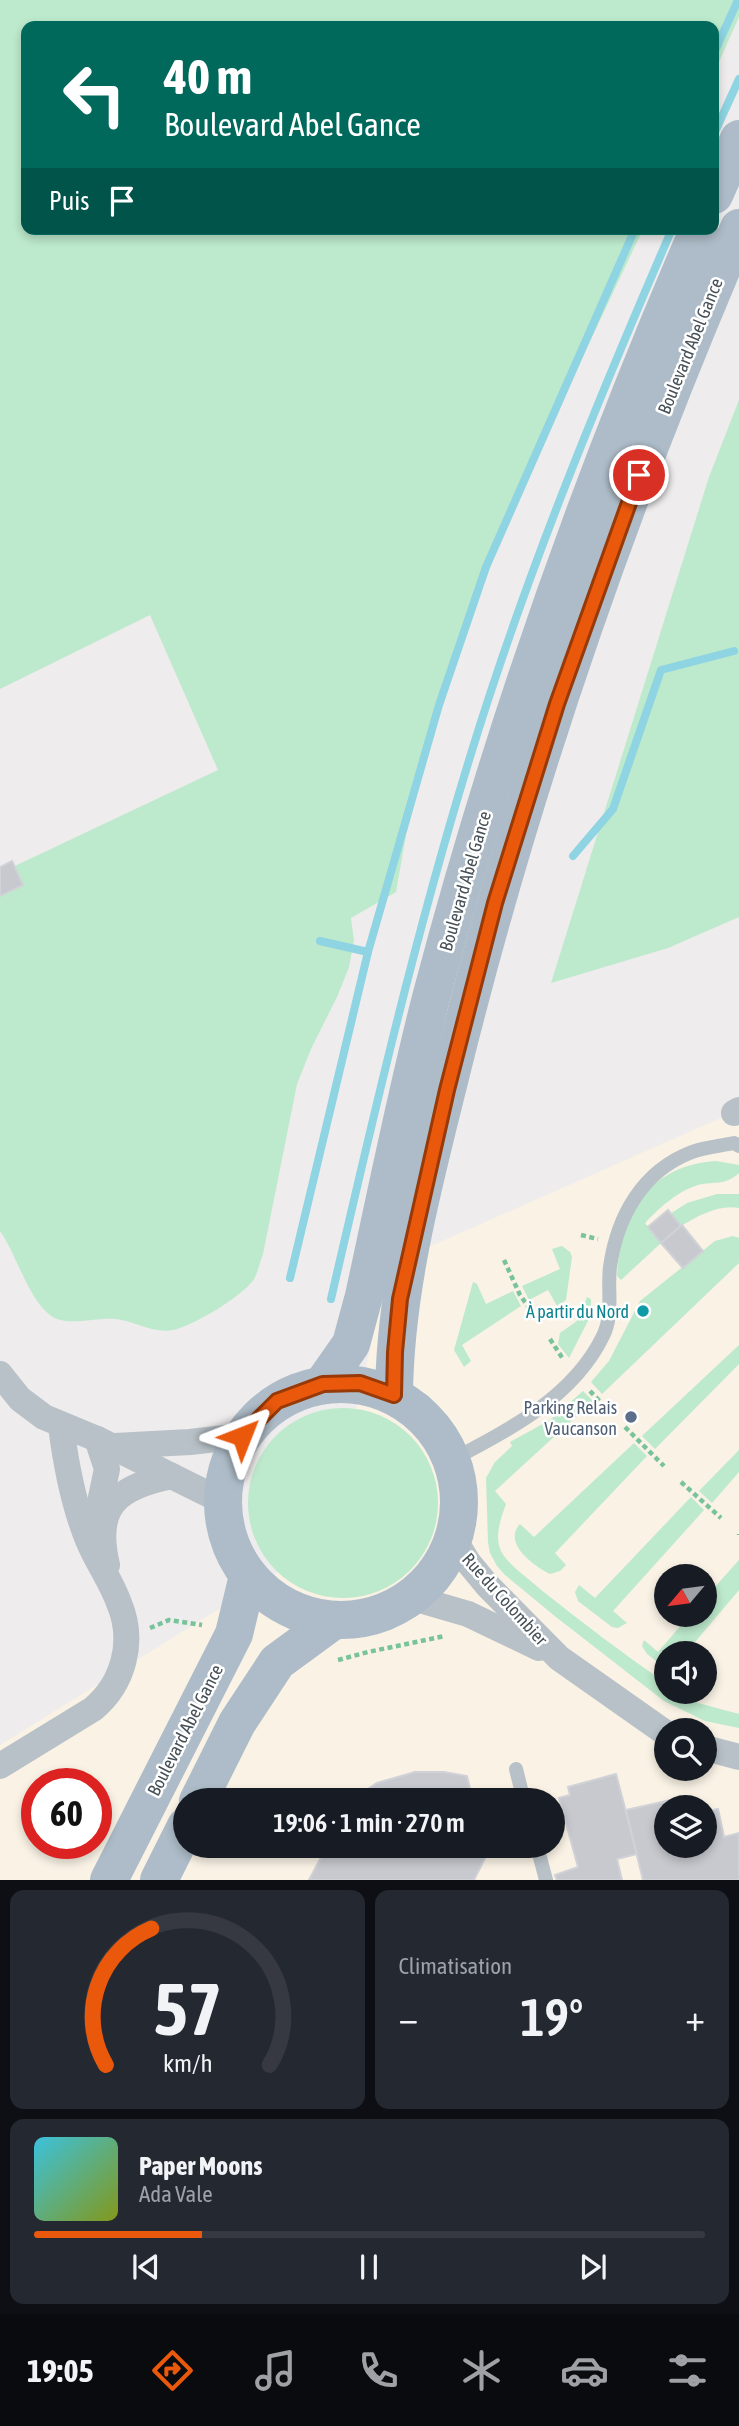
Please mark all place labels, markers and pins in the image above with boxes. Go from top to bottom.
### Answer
pin [609,445,669,505]
place label: À partir du Nord [526,1301,629,1322]
marker: À partir du Nord [635,1303,651,1319]
place label: Parking Relais Vaucanson [524,1397,617,1439]
marker: Parking Relais Vaucanson [623,1409,639,1425]

